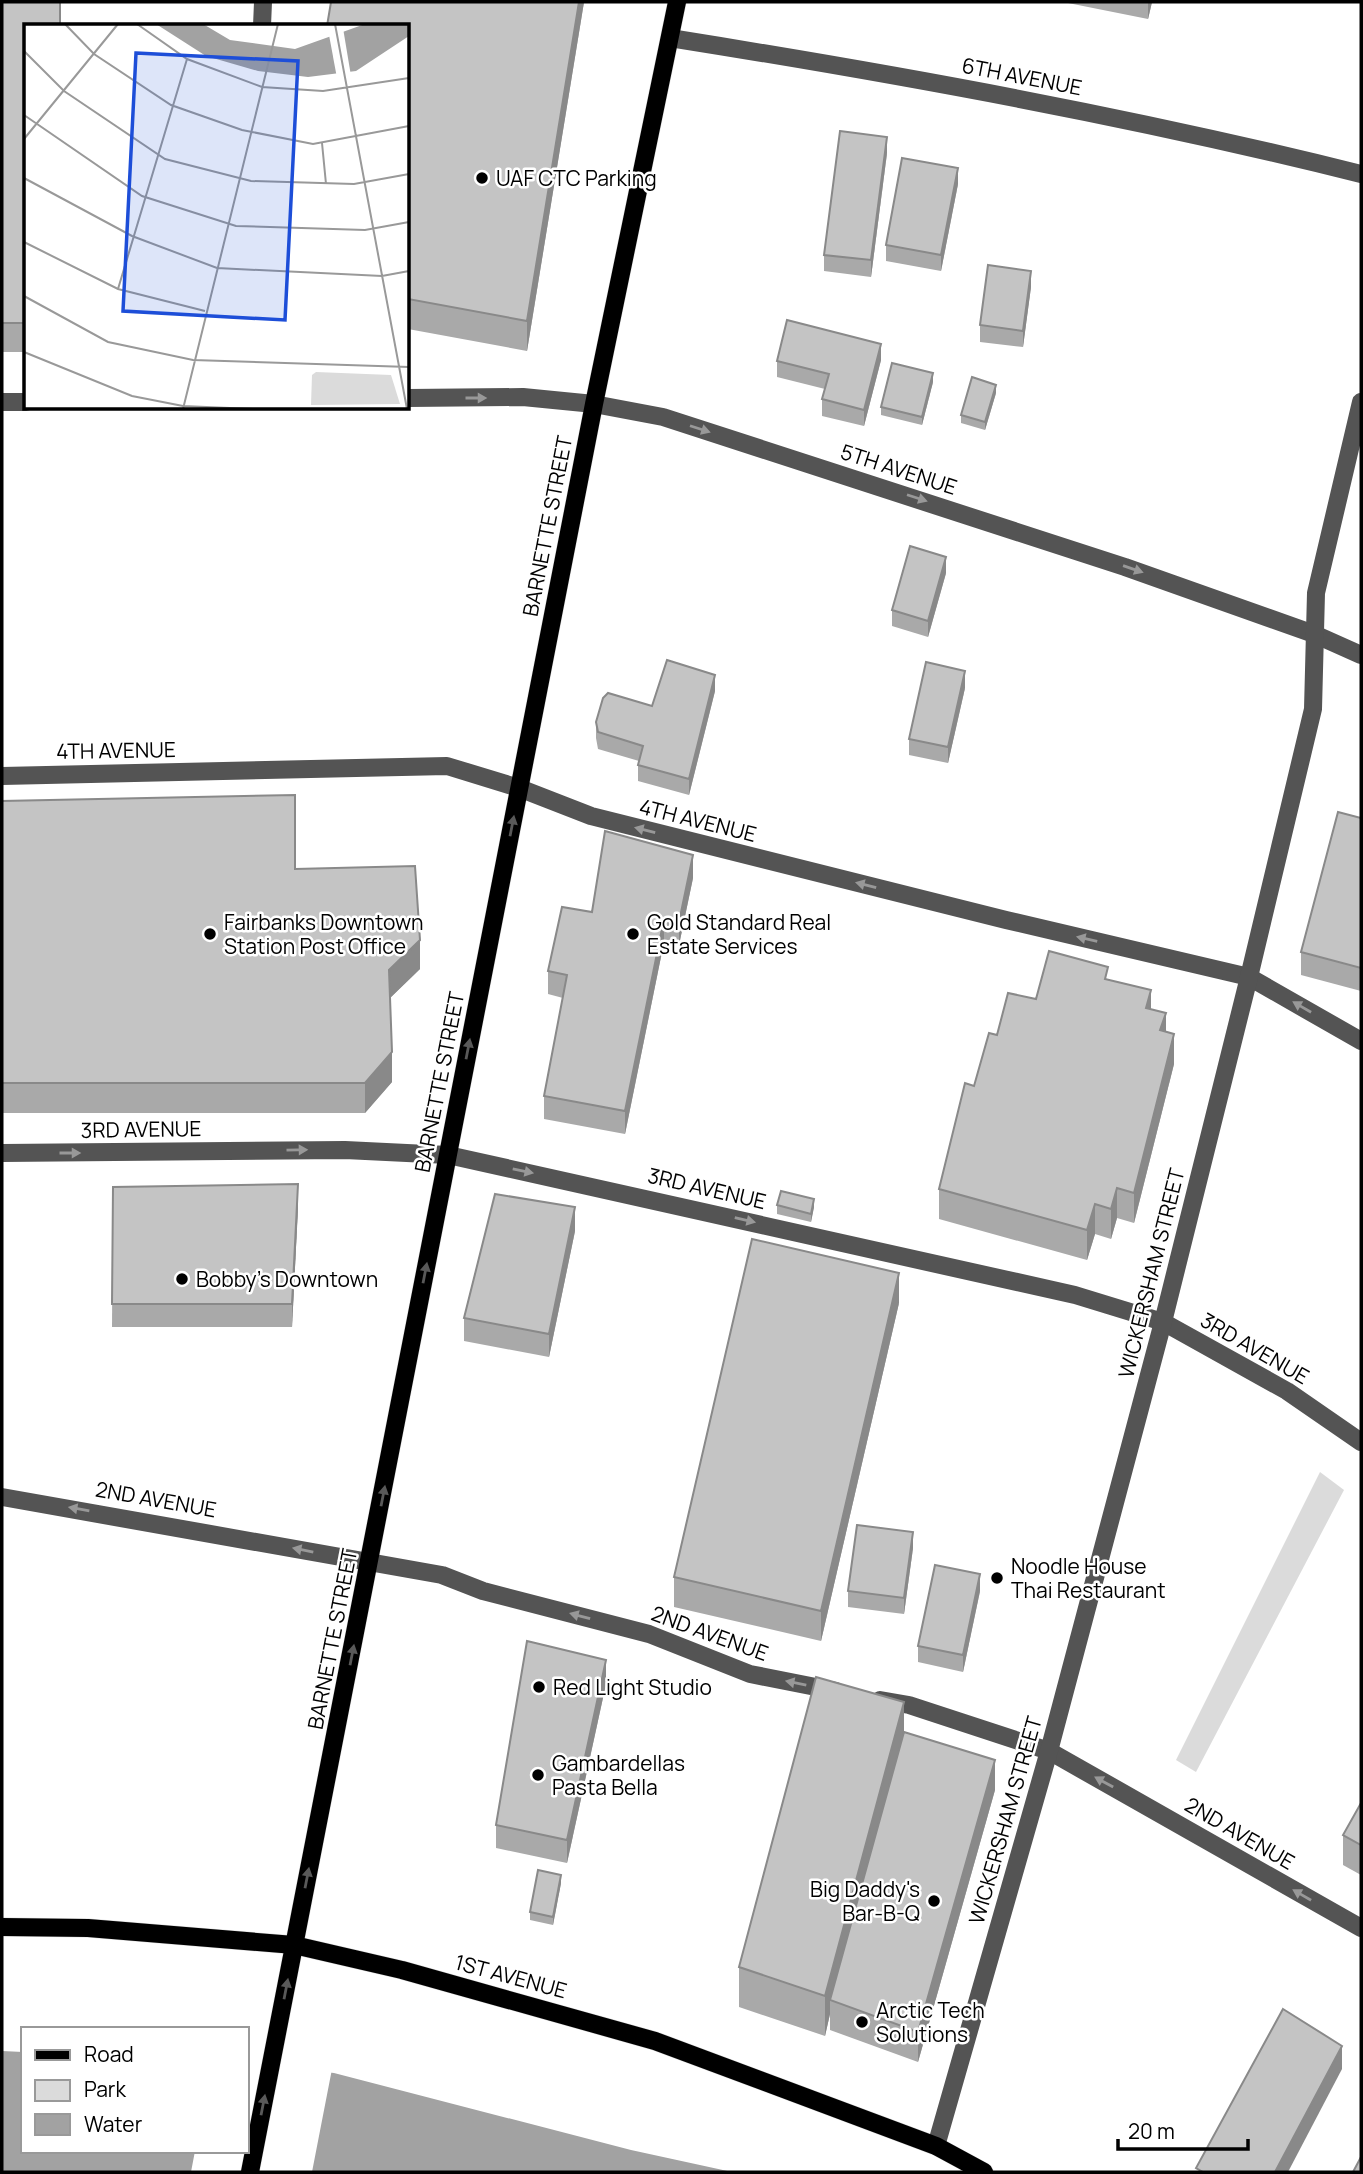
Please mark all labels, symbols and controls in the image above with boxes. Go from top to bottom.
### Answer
inset map [24,24,410,410]
street label: 6TH AVENUE [960,51,1084,101]
place label: UAF CTC Parking [496,164,657,192]
marker: UAF CTC Parking [474,170,490,186]
one-way arrow [465,392,487,404]
one-way arrow [690,425,711,435]
street label: BARNETTE STREET [516,433,578,619]
street label: 5TH AVENUE [837,437,961,501]
one-way arrow [906,494,927,504]
one-way arrow [1122,564,1143,575]
street label: 4TH AVENUE [56,735,176,765]
street label: 4TH AVENUE [636,792,760,848]
one-way arrow [506,815,517,837]
one-way arrow [634,824,656,835]
one-way arrow [855,879,877,890]
place label: Fairbanks Downtown Station Post Office [224,908,424,960]
place label: Gold Standard Real Estate Services [647,908,831,960]
marker: Fairbanks Downtown Station Post Office [202,926,218,942]
marker: Gold Standard Real Estate Services [625,926,641,942]
one-way arrow [1076,933,1098,944]
street label: BARNETTE STREET [408,989,470,1175]
one-way arrow [1293,1001,1312,1013]
one-way arrow [463,1038,474,1060]
street label: 3RD AVENUE [80,1114,202,1144]
one-way arrow [287,1144,309,1156]
one-way arrow [59,1147,81,1158]
street label: 3RD AVENUE [645,1161,769,1215]
street label: WICKERSHAM STREET [1111,1165,1191,1381]
one-way arrow [512,1166,534,1177]
one-way arrow [734,1215,756,1226]
one-way arrow [420,1262,431,1284]
place label: Bobby's Downtown [196,1265,378,1293]
marker: Bobby's Downtown [174,1271,190,1287]
street label: 3RD AVENUE [1196,1306,1314,1390]
street label: 2ND AVENUE [93,1475,219,1523]
one-way arrow [377,1485,388,1507]
one-way arrow [68,1503,90,1514]
one-way arrow [292,1544,314,1555]
street label: BARNETTE STREET [301,1546,363,1732]
place label: Noodle House Thai Restaurant [1011,1552,1166,1604]
marker: Noodle House Thai Restaurant [989,1570,1005,1586]
street label: 2ND AVENUE [648,1599,772,1667]
one-way arrow [569,1610,591,1621]
one-way arrow [346,1644,357,1666]
place label: Red Light Studio [553,1673,712,1701]
one-way arrow [785,1678,807,1689]
marker: Red Light Studio [531,1679,547,1695]
street label: WICKERSHAM STREET [962,1712,1048,1927]
place label: Gambardellas Pasta Bella [552,1749,685,1801]
marker: Gambardellas Pasta Bella [530,1767,546,1783]
one-way arrow [1094,1776,1114,1788]
street label: 2ND AVENUE [1180,1790,1300,1876]
one-way arrow [302,1867,313,1889]
place label: Big Daddy's Bar-B-Q [810,1875,920,1927]
one-way arrow [1292,1889,1312,1901]
marker: Big Daddy's Bar-B-Q [926,1893,942,1909]
street label: 1ST AVENUE [452,1948,570,2004]
one-way arrow [280,1978,291,2000]
place label: Arctic Tech Solutions [876,1996,985,2048]
marker: Arctic Tech Solutions [854,2014,870,2030]
legend [21,2027,248,2153]
text: Road [84,2040,134,2068]
text: Park [84,2075,126,2103]
one-way arrow [258,2094,269,2116]
scale bar [1118,2108,1248,2152]
text: Water [84,2110,143,2138]
text: 20 m [1128,2117,1175,2145]

